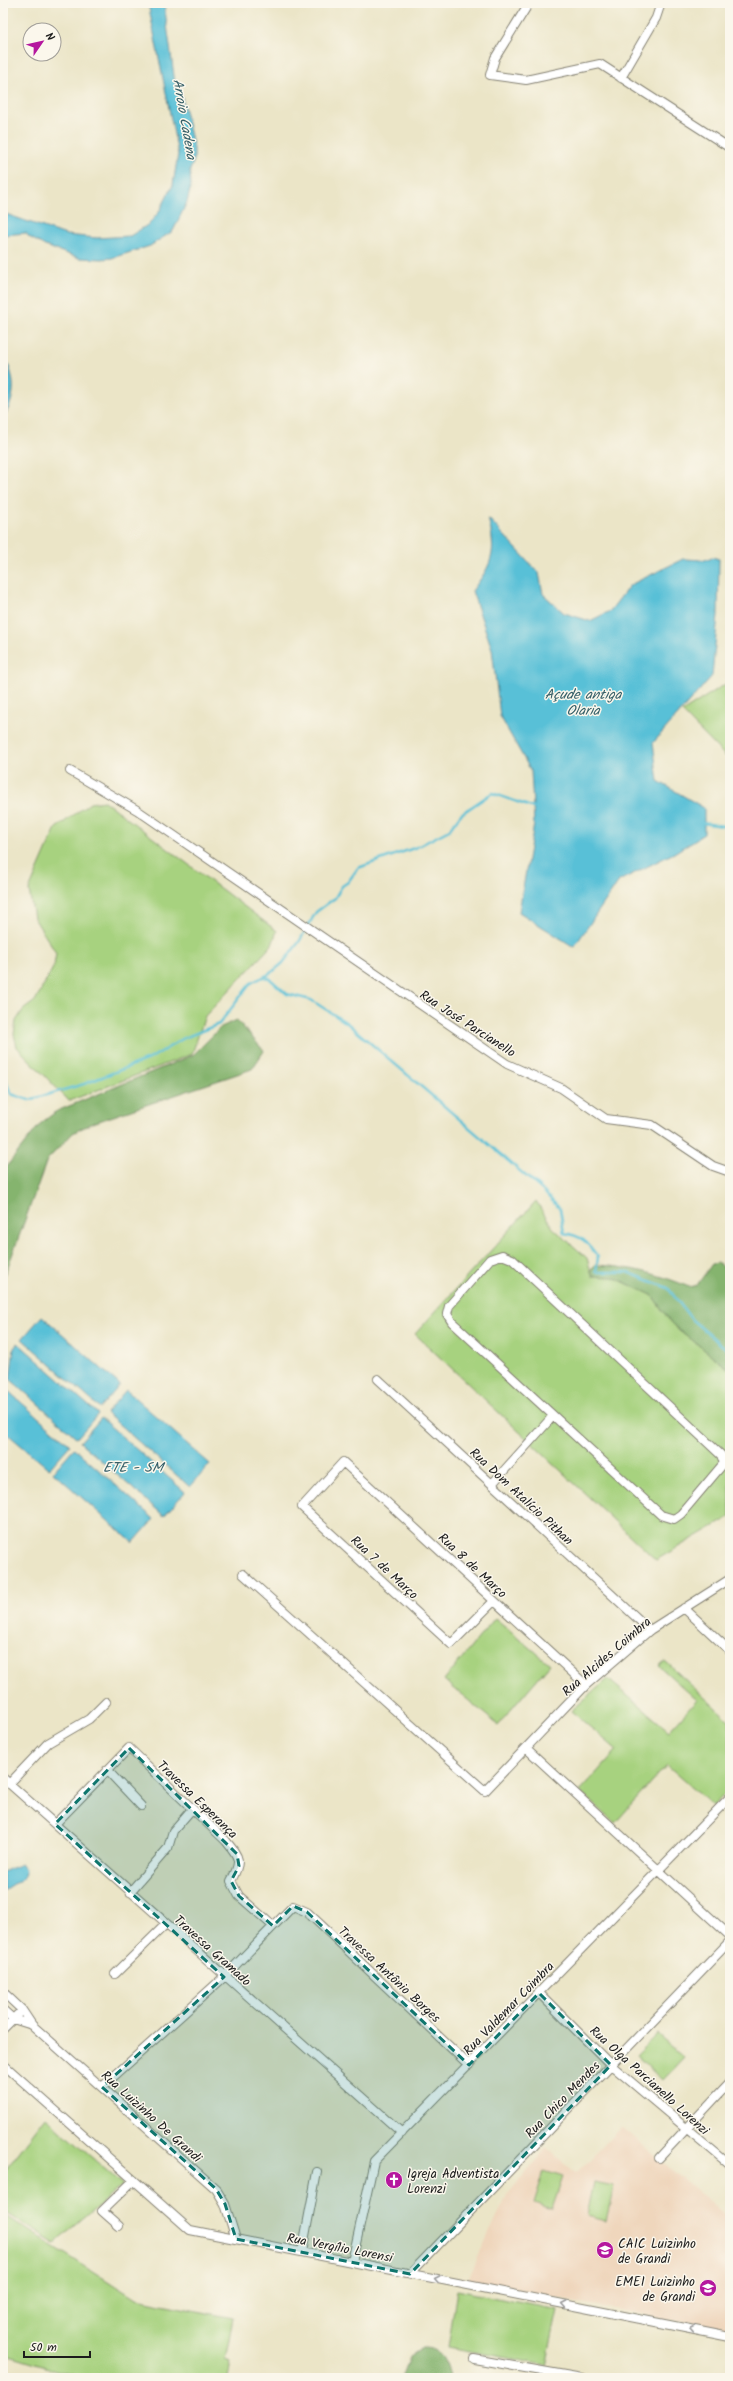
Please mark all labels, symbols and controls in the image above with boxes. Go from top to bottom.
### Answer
north arrow [22,22,62,62]
text: N [40,29,59,45]
water label: Arroio Cadena [166,77,202,163]
water label: Açude antiga Olaria [545,684,623,722]
street label: Rua José Parcianello [415,985,520,1063]
street label: Rua Dom Atalício Pithan [464,1443,578,1551]
water label: ETE - SM [103,1457,166,1479]
street label: Rua 8 de Março [433,1528,511,1604]
street label: Rua 7 de Março [345,1531,423,1605]
street label: Rua Alcides Coimbra [558,1612,656,1702]
street label: Travessa Esperança [152,1756,242,1844]
street label: Travessa Gramado [168,1910,256,1992]
street label: Travessa Antônio Borges [333,1922,445,2029]
street label: Rua Valdemar Coimbra [458,1957,560,2061]
street label: Rua Olga Parcianello Lorenzi [584,2021,714,2141]
street label: Rua Chico Mendes [521,2056,606,2144]
street label: Rua Luizinho De Grandi [96,2066,207,2169]
place label: Igreja Adventista Lorenzi [407,2164,499,2200]
church icon: Igreja Adventista Lorenzi [384,2170,404,2190]
street label: Rua Vergílio Lorensi [285,2228,395,2269]
place label: CAIC Luizinho de Grandi [618,2234,696,2270]
school or university icon: CAIC Luizinho de Grandi [595,2240,615,2260]
place label: EMEI Luizinho de Grandi [615,2272,696,2308]
one-way arrow [434,2275,440,2283]
school or university icon: EMEI Luizinho de Grandi [698,2278,718,2298]
one-way arrow [561,2300,567,2309]
one-way arrow [689,2326,695,2334]
scale bar [24,2333,90,2359]
text: 50 m [30,2338,57,2357]

